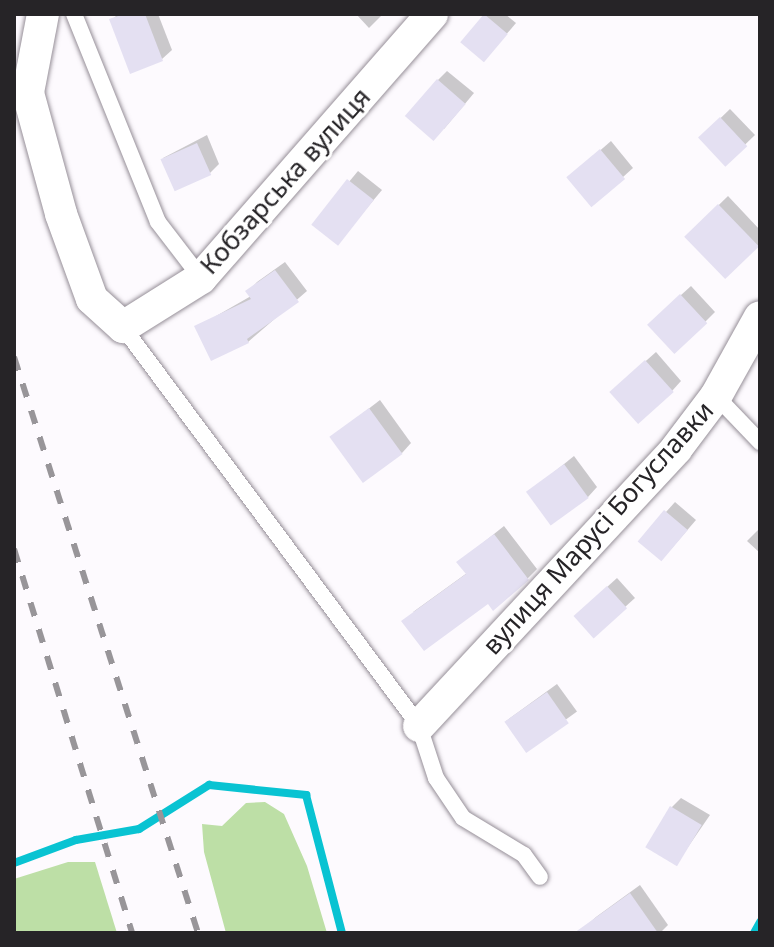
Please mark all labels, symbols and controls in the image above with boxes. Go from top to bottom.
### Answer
street label: Кобзарська вулиця [193,81,377,281]
street label: вулиця Марусі Богуславки [476,395,720,661]

